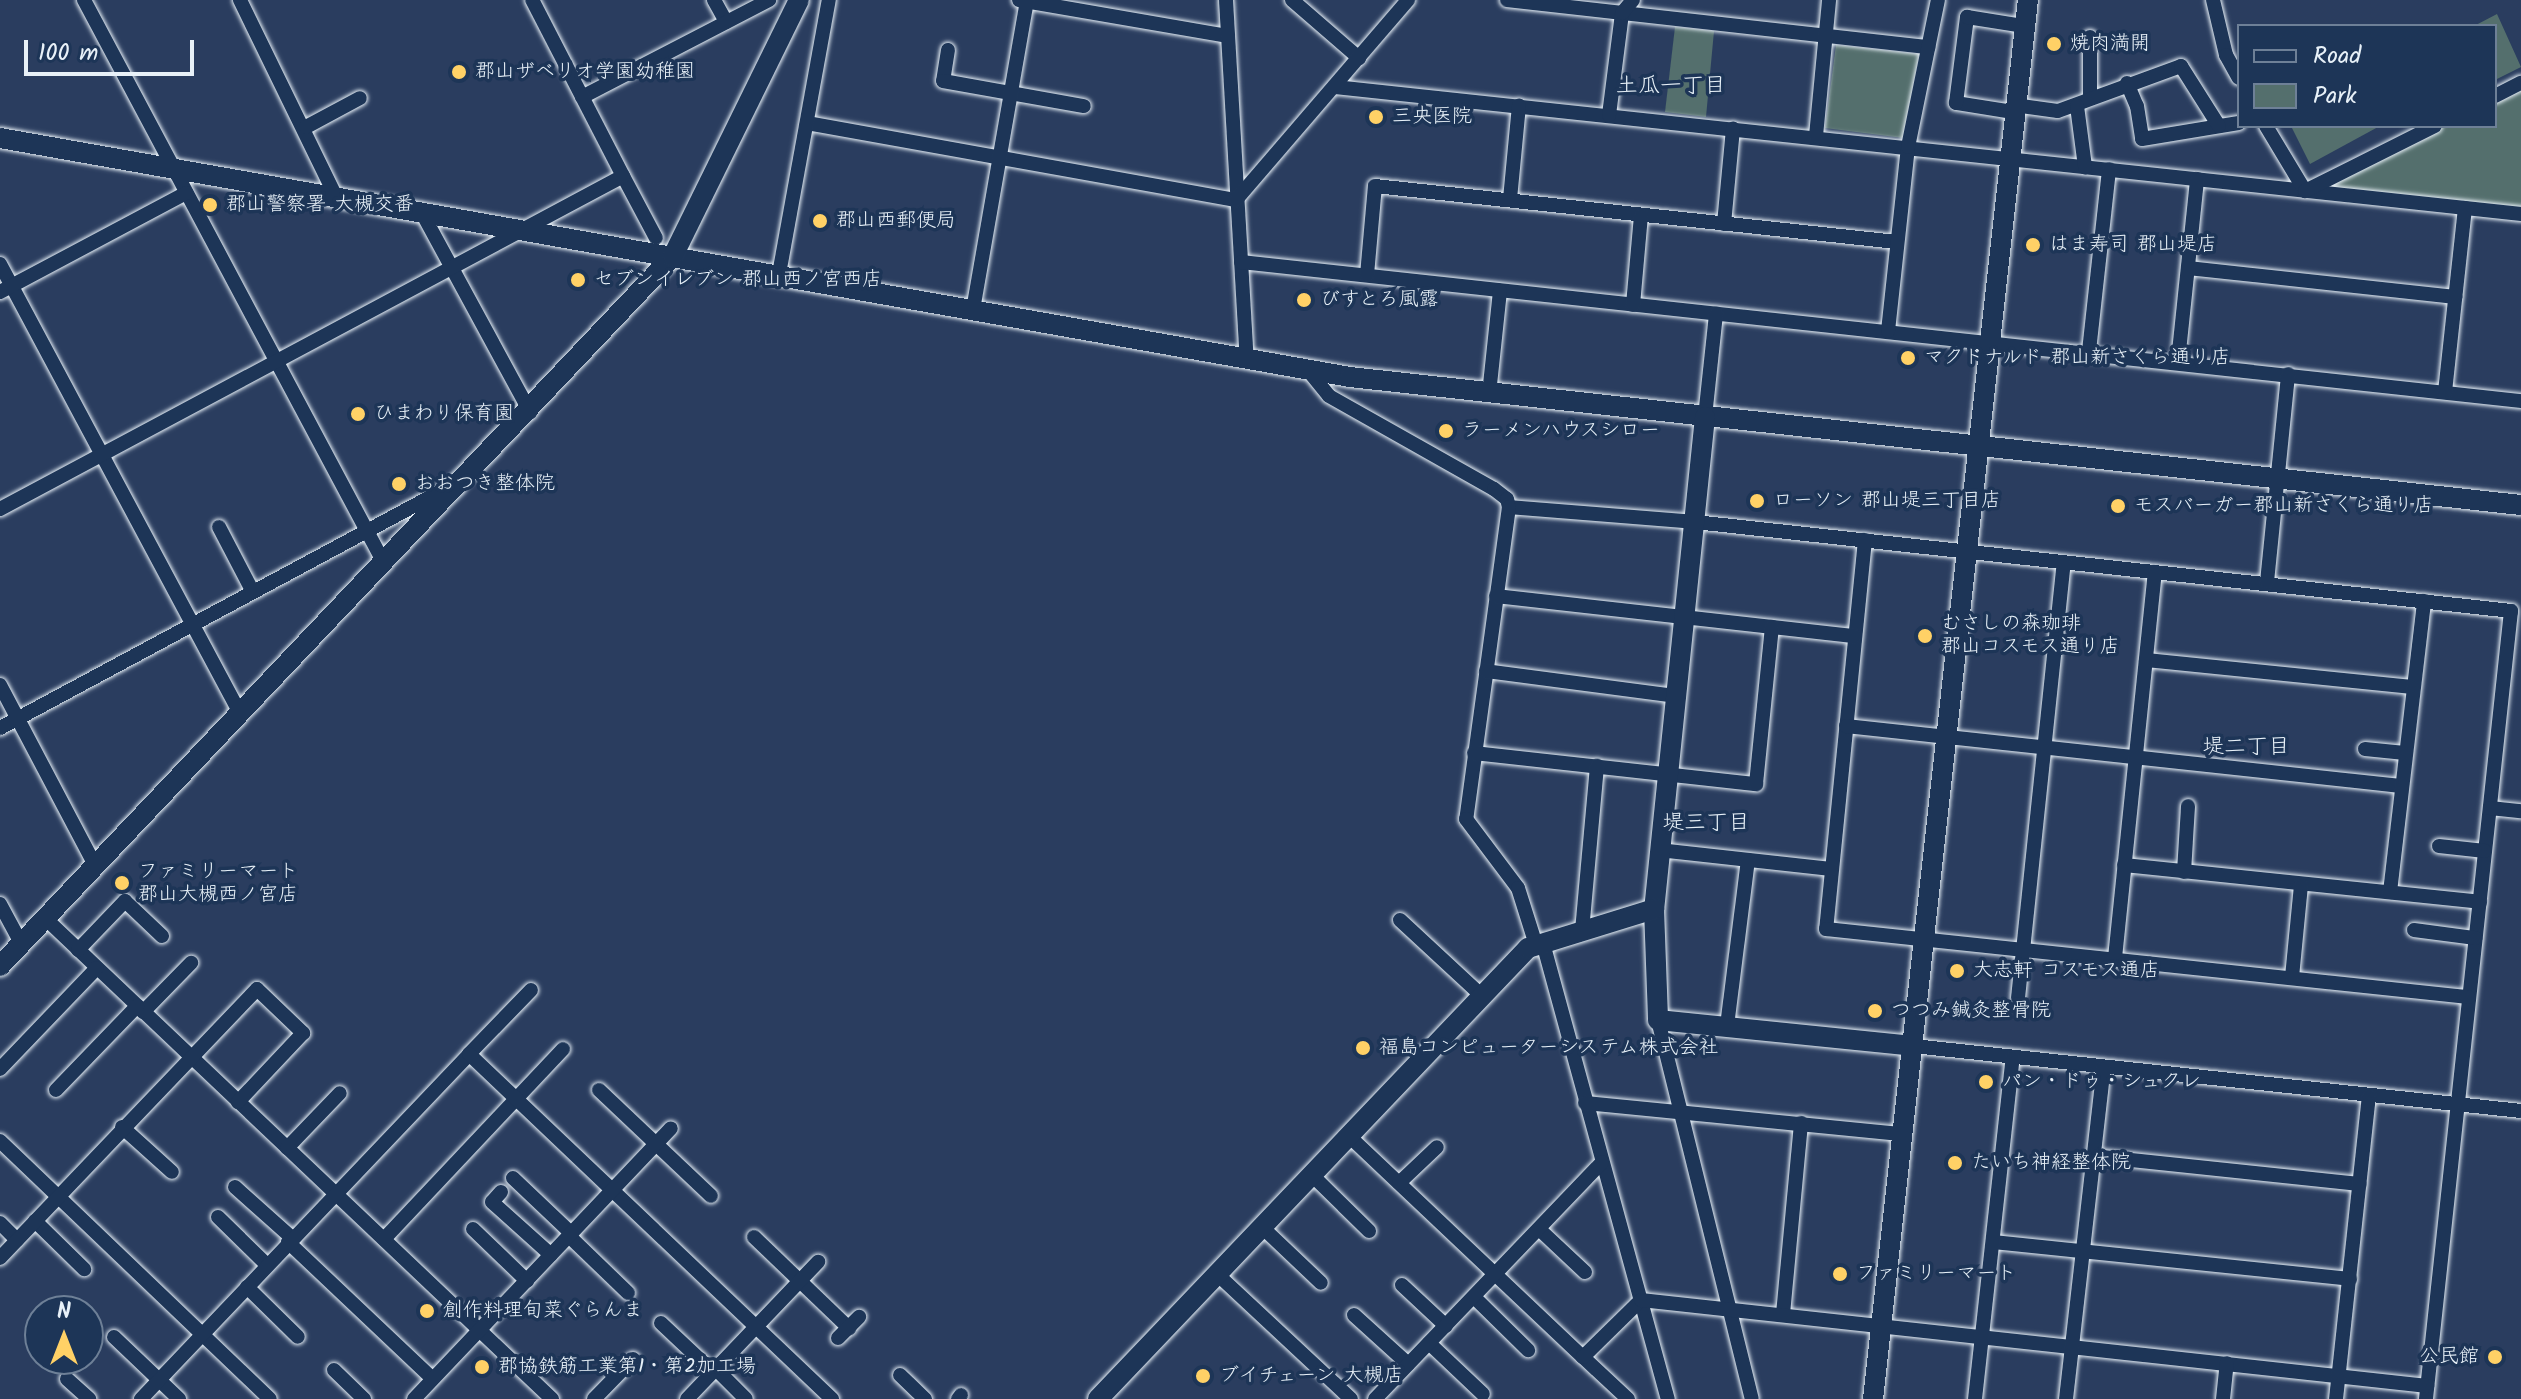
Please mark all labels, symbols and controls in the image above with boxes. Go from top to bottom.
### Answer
scale bar [28,24,198,74]
legend [2237,24,2497,128]
place label: 焼肉満開 [2070,32,2150,56]
text: 100 m [38,34,98,73]
marker: 焼肉満開 [2045,35,2063,53]
text: Road [2313,37,2361,76]
place label: 郡山ザベリオ学園幼稚園 [475,60,695,84]
marker: 郡山ザベリオ学園幼稚園 [450,63,468,81]
district label: 土瓜一丁目 [1616,74,1726,100]
text: Park [2313,77,2357,116]
place label: 三央医院 [1392,105,1472,129]
marker: 三央医院 [1367,108,1385,126]
place label: 郡山警察署 大槻交番 [226,193,414,217]
marker: 郡山警察署 大槻交番 [201,196,219,214]
place label: 郡山西郵便局 [836,209,956,233]
marker: 郡山西郵便局 [811,212,829,230]
place label: はま寿司 郡山堤店 [2049,233,2217,257]
marker: はま寿司 郡山堤店 [2024,236,2042,254]
place label: セブンイレブン 郡山西ノ宮西店 [594,268,882,292]
marker: セブンイレブン 郡山西ノ宮西店 [569,271,587,289]
place label: びすとろ風露 [1320,288,1440,312]
marker: びすとろ風露 [1295,291,1313,309]
place label: マクドナルド 郡山新さくら通り店 [1924,346,2232,370]
marker: マクドナルド 郡山新さくら通り店 [1899,349,1917,367]
place label: ひまわり保育園 [374,402,514,426]
marker: ひまわり保育園 [349,405,367,423]
place label: ラーメンハウスシロー [1462,419,1662,443]
marker: ラーメンハウスシロー [1437,422,1455,440]
place label: おおつき整体院 [415,472,555,496]
marker: おおつき整体院 [390,475,408,493]
place label: ローソン 郡山堤三丁目店 [1773,489,2001,513]
marker: ローソン 郡山堤三丁目店 [1748,492,1766,510]
place label: モスバーガー郡山新さくら通り店 [2134,494,2434,518]
marker: モスバーガー郡山新さくら通り店 [2109,497,2127,515]
place label: むさしの森珈琲 郡山コスモス通り店 [1941,612,2121,659]
marker: むさしの森珈琲 郡山コスモス通り店 [1916,627,1934,645]
district label: 堤二丁目 [2202,735,2290,761]
district label: 堤三丁目 [1662,811,1750,837]
place label: ファミリーマート 郡山大槻西ノ宮店 [138,860,298,907]
marker: ファミリーマート 郡山大槻西ノ宮店 [113,874,131,892]
place label: 大志軒 コスモス通店 [1973,959,2161,983]
marker: 大志軒 コスモス通店 [1948,962,1966,980]
place label: つつみ鍼灸整骨院 [1891,999,2051,1023]
marker: つつみ鍼灸整骨院 [1866,1002,1884,1020]
place label: 福島コンピューターシステム株式会社 [1379,1036,1719,1060]
marker: 福島コンピューターシステム株式会社 [1354,1039,1372,1057]
place label: パン・ドゥ・シュクレ [2002,1070,2202,1094]
marker: パン・ドゥ・シュクレ [1977,1073,1995,1091]
place label: たいち神経整体院 [1971,1151,2131,1175]
marker: たいち神経整体院 [1946,1154,1964,1172]
place label: ファミリーマート [1856,1262,2016,1286]
marker: ファミリーマート [1831,1265,1849,1283]
north arrow [24,1295,104,1375]
text: N [57,1295,71,1330]
place label: 創作料理旬菜ぐらんま [443,1299,643,1323]
marker: 創作料理旬菜ぐらんま [418,1302,436,1320]
place label: 公民館 [2419,1345,2479,1369]
marker: 公民館 [2486,1348,2504,1366]
place label: 郡協鉄筋工業第1・第2加工場 [498,1355,756,1379]
marker: 郡協鉄筋工業第1・第2加工場 [473,1358,491,1376]
place label: ブイチェーン 大槻店 [1219,1364,1407,1388]
marker: ブイチェーン 大槻店 [1194,1367,1212,1385]

